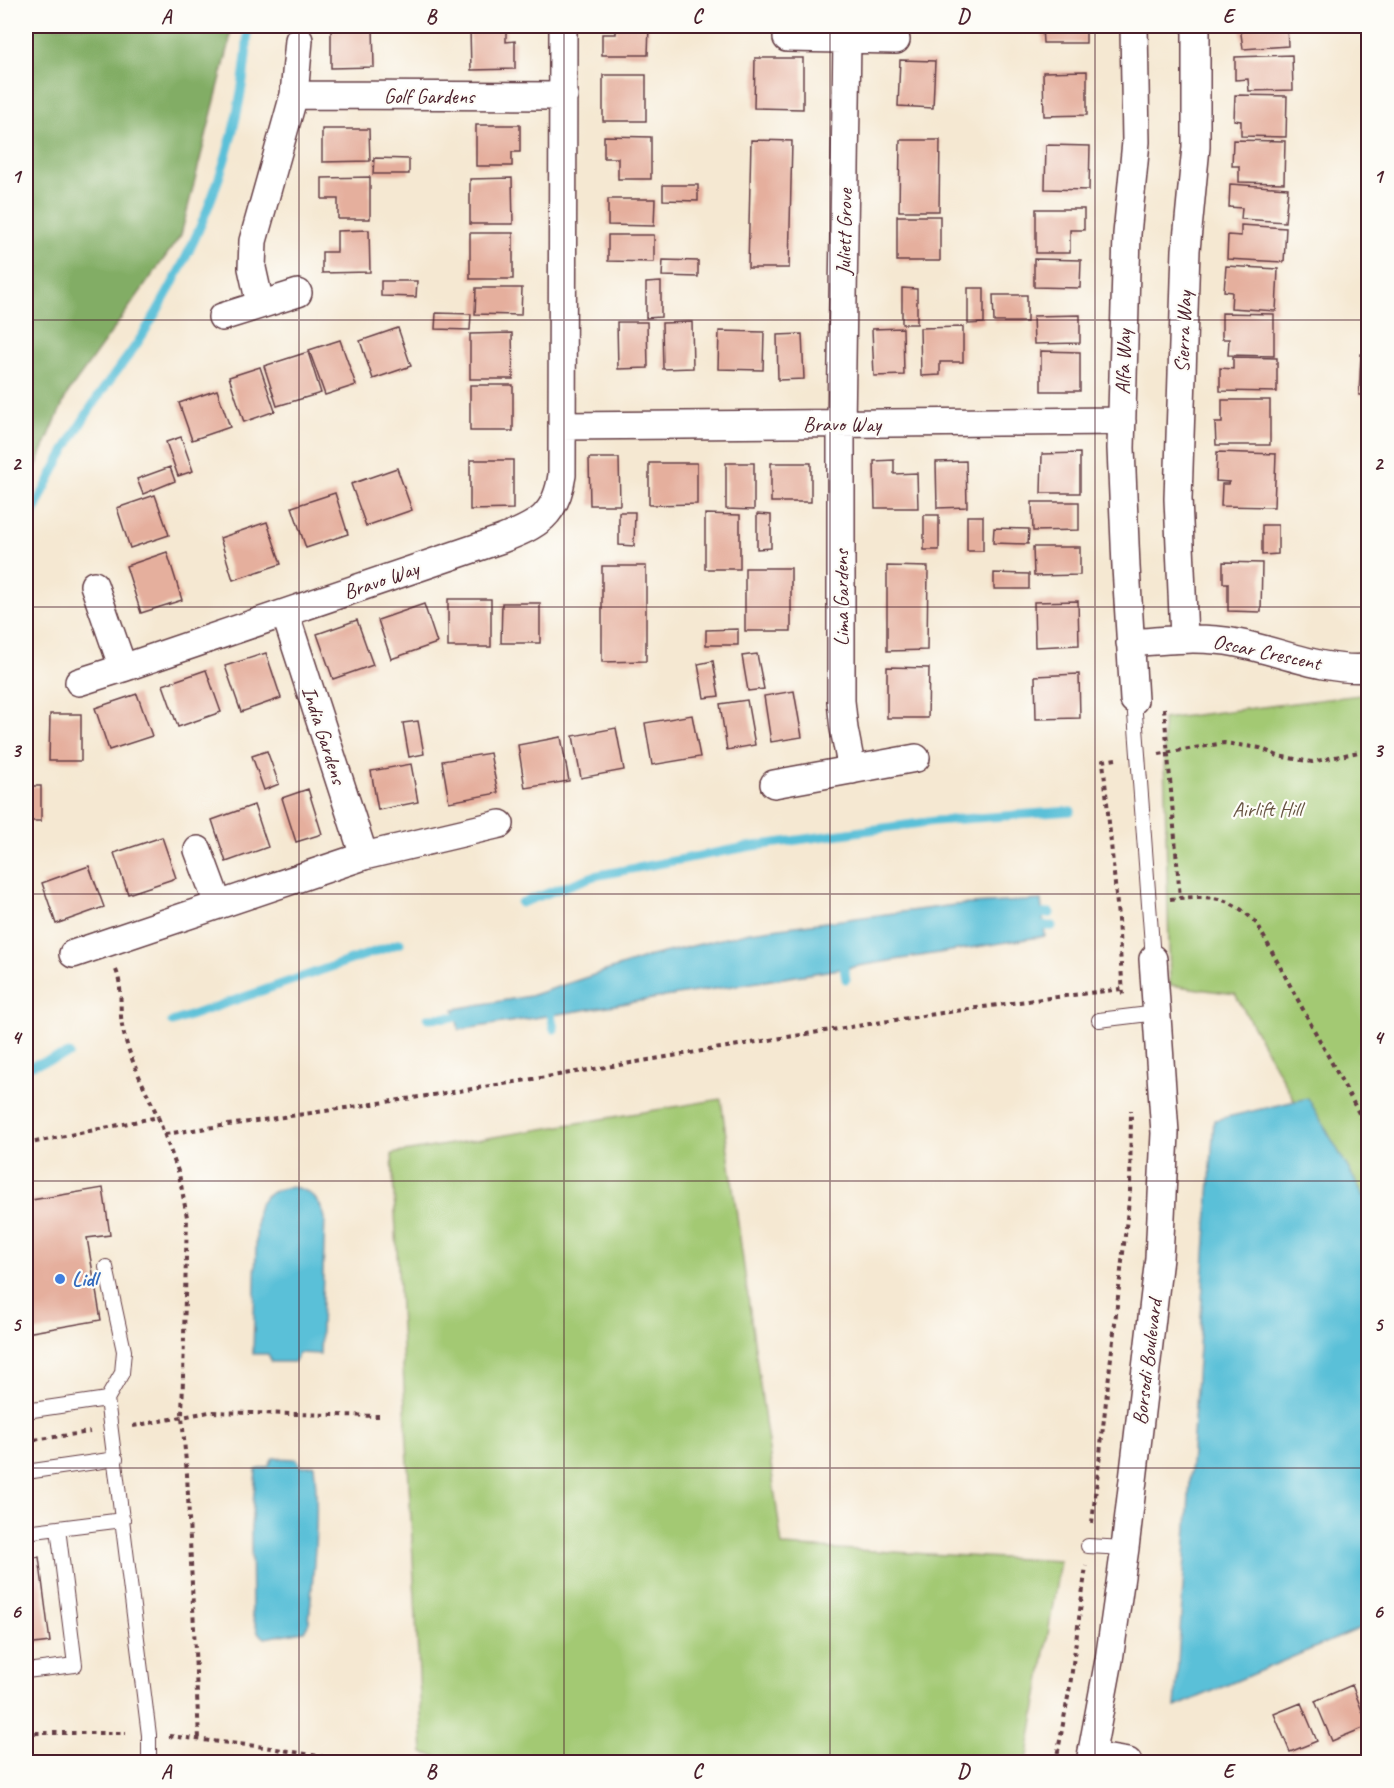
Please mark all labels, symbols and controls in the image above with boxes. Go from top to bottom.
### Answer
text: A [161,4,173,29]
text: B [426,4,438,29]
text: C [692,4,704,29]
text: D [957,4,971,29]
text: E [1223,4,1237,29]
street label: Golf Gardens [384,83,476,109]
text: 1 [12,164,23,189]
text: 1 [1374,164,1385,189]
street label: Juliett Grove [830,187,858,276]
street label: Sierra Way [1169,289,1197,373]
street label: Alfa Way [1109,327,1137,395]
street label: Bravo Way [803,411,883,437]
text: 2 [12,451,23,476]
text: 2 [1374,451,1385,476]
street label: Lima Gardens [828,548,854,646]
street label: Bravo Way [340,554,424,605]
street label: Oscar Crescent [1211,628,1325,677]
street label: India Gardens [296,683,353,789]
text: 3 [12,738,23,763]
text: 3 [1374,738,1385,763]
park label: Airlift Hill [1232,796,1305,822]
text: 4 [12,1025,24,1050]
text: 4 [1374,1025,1386,1050]
place label: Lidl [72,1266,102,1292]
marker: Lidl [53,1272,67,1286]
street label: Borsodi Boulevard [1126,1294,1168,1426]
text: 5 [12,1312,23,1337]
text: 5 [1374,1312,1385,1337]
text: 6 [11,1599,22,1624]
text: 6 [1373,1599,1384,1624]
text: A [161,1759,173,1784]
text: B [426,1759,438,1784]
text: C [692,1759,704,1784]
text: D [957,1759,971,1784]
text: E [1223,1759,1237,1784]

